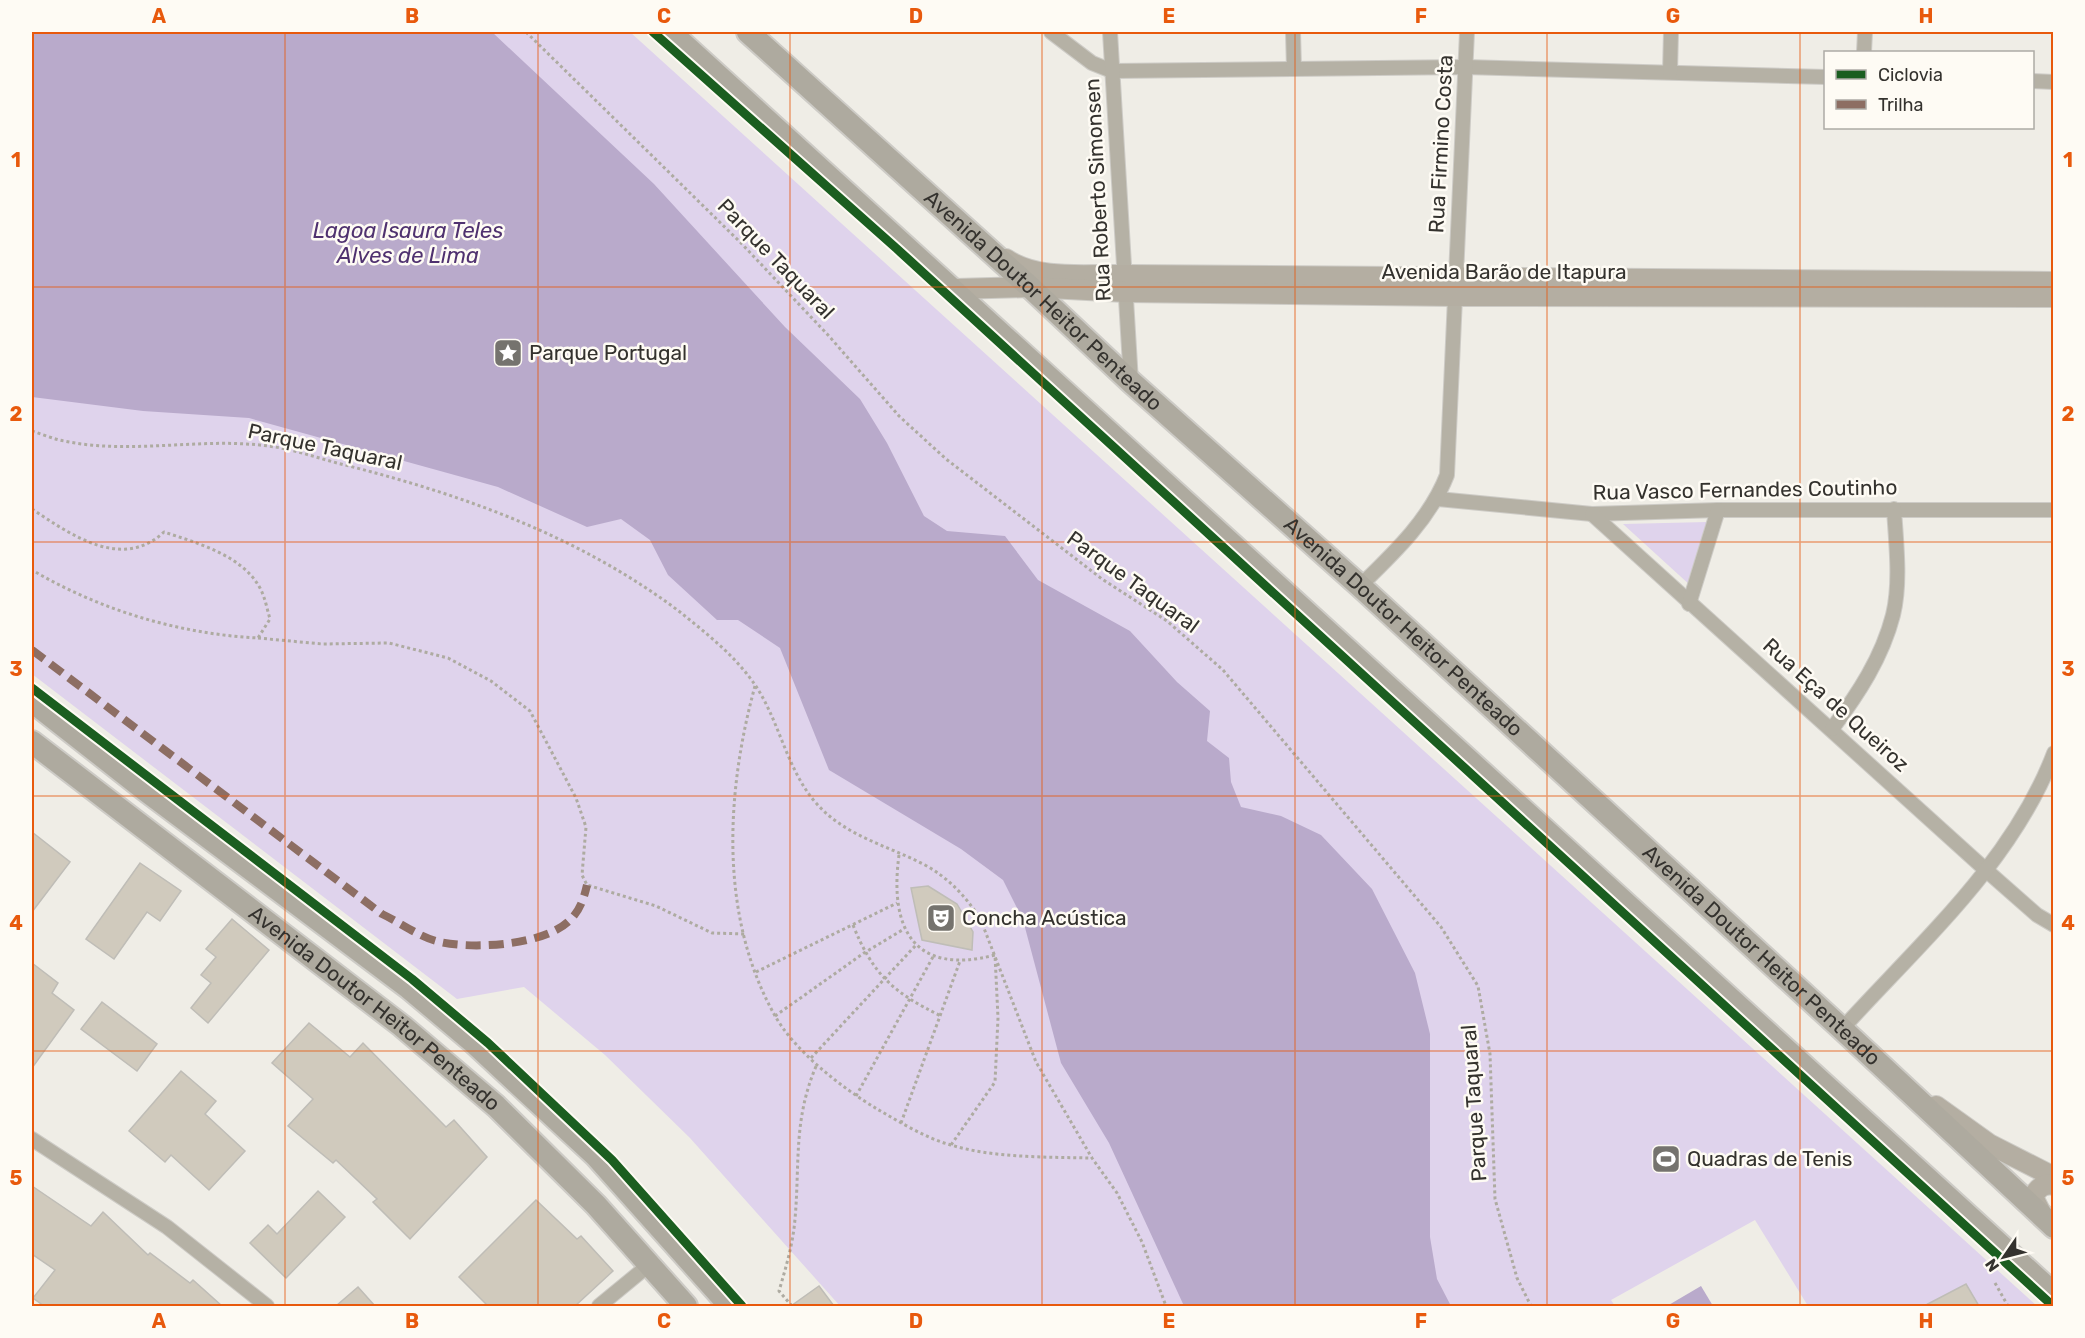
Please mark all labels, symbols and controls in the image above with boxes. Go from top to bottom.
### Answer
text: A [152,4,167,28]
text: B [405,4,419,28]
text: C [657,4,671,28]
text: D [909,4,923,28]
text: E [1163,4,1175,28]
text: F [1415,4,1427,28]
text: G [1666,4,1680,28]
text: H [1919,4,1933,28]
legend [1824,51,2034,129]
street label: Rua Firmino Costa [1423,54,1458,234]
text: Ciclovia [1878,64,1943,86]
street label: Rua Roberto Simonsen [1079,78,1116,302]
text: Trilha [1878,94,1923,116]
text: 1 [11,148,21,172]
text: 1 [2063,148,2073,172]
street label: Avenida Doutor Heitor Penteado [919,185,1168,416]
street label: Parque Taquaral [713,193,840,324]
water label: Lagoa Isaura Teles Alves de Lima [313,217,503,269]
street label: Avenida Barão de Itapura [1381,259,1627,284]
place icon: Parque Portugal [492,337,524,369]
place label: Parque Portugal [529,340,687,365]
text: 2 [10,402,23,426]
text: 2 [2062,402,2075,426]
street label: Parque Taquaral [246,418,405,475]
street label: Rua Vasco Fernandes Coutinho [1592,474,1898,505]
street label: Avenida Doutor Heitor Penteado [1279,511,1528,741]
street label: Parque Taquaral [1062,525,1204,638]
street label: Rua Eça de Queiroz [1758,633,1914,777]
text: 3 [9,657,23,681]
text: 3 [2061,657,2075,681]
street label: Avenida Doutor Heitor Penteado [1638,839,1886,1071]
street label: Avenida Doutor Heitor Penteado [244,900,505,1116]
theatre icon: Concha Acústica [925,902,957,934]
place label: Concha Acústica [962,905,1127,930]
text: 4 [9,911,23,935]
text: 4 [2061,911,2075,935]
street label: Parque Taquaral [1456,1024,1491,1182]
sports icon: Quadras de Tenis [1650,1143,1682,1175]
place label: Quadras de Tenis [1687,1146,1853,1171]
text: 5 [10,1166,23,1190]
text: 5 [2062,1166,2075,1190]
north arrow [1974,1227,2034,1287]
text: N [1981,1255,2003,1275]
text: A [152,1309,167,1333]
text: B [405,1309,419,1333]
text: C [657,1309,671,1333]
text: D [909,1309,923,1333]
text: E [1163,1309,1175,1333]
text: F [1415,1309,1427,1333]
text: G [1666,1309,1680,1333]
text: H [1919,1309,1933,1333]

